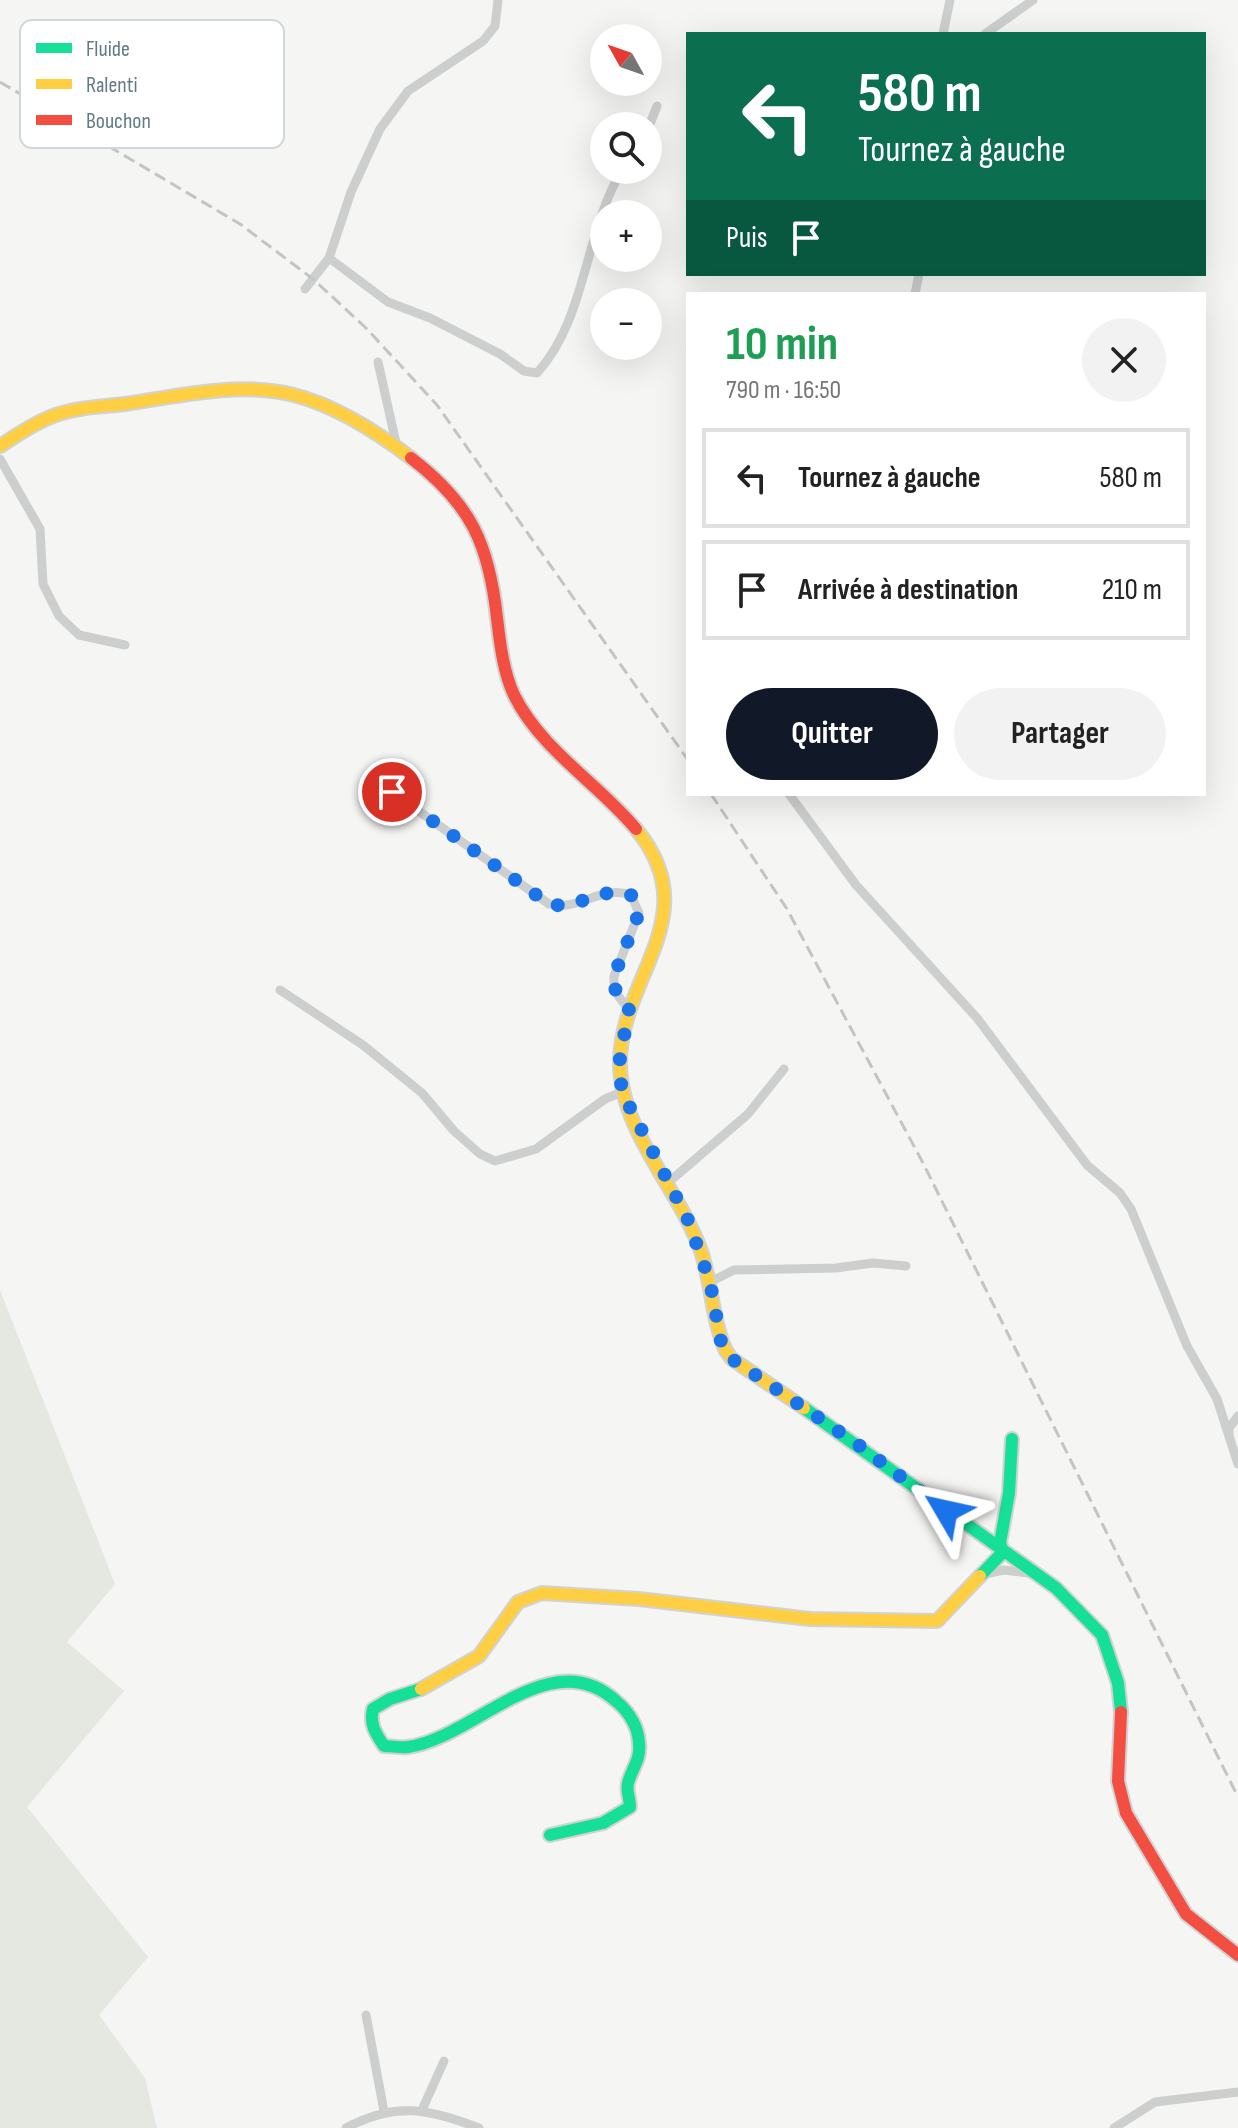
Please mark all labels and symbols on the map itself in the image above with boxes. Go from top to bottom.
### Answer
legend [20,20,284,148]
north arrow [590,24,662,96]
text: Fluide [86,36,130,63]
text: Ralenti [86,72,138,99]
text: Bouchon [86,108,151,135]
pin [358,758,426,826]
position arrow [904,1469,988,1553]

